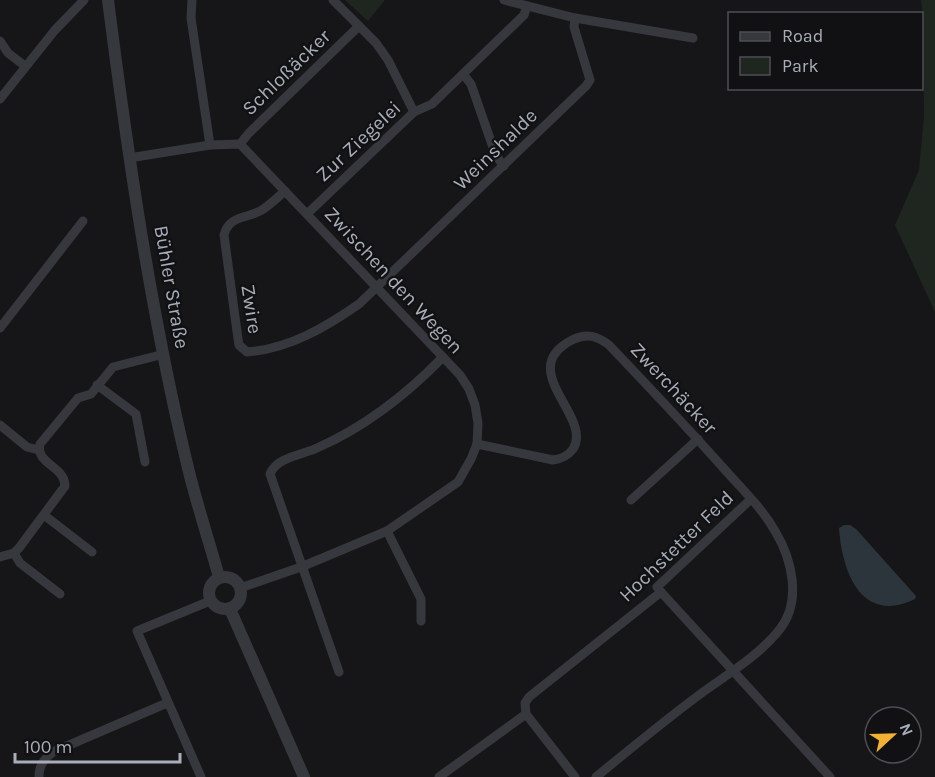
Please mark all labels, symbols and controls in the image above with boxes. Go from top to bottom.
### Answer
legend [728,12,923,90]
street label: Schloßäcker [238,24,336,120]
text: Road [782,25,823,47]
text: Park [782,55,819,77]
street label: Zur Ziegelei [311,96,405,186]
street label: Weinshalde [449,104,542,195]
street label: Zwischen den Wegen [320,202,468,359]
street label: Bühler Straße [149,224,194,351]
street label: Zwire [236,283,267,335]
street label: Zwerchäcker [626,338,722,439]
street label: Hochstetter Feld [614,486,738,607]
north arrow [863,705,923,765]
text: N [895,721,917,738]
scale bar [15,726,180,764]
text: 100 m [24,736,72,758]

